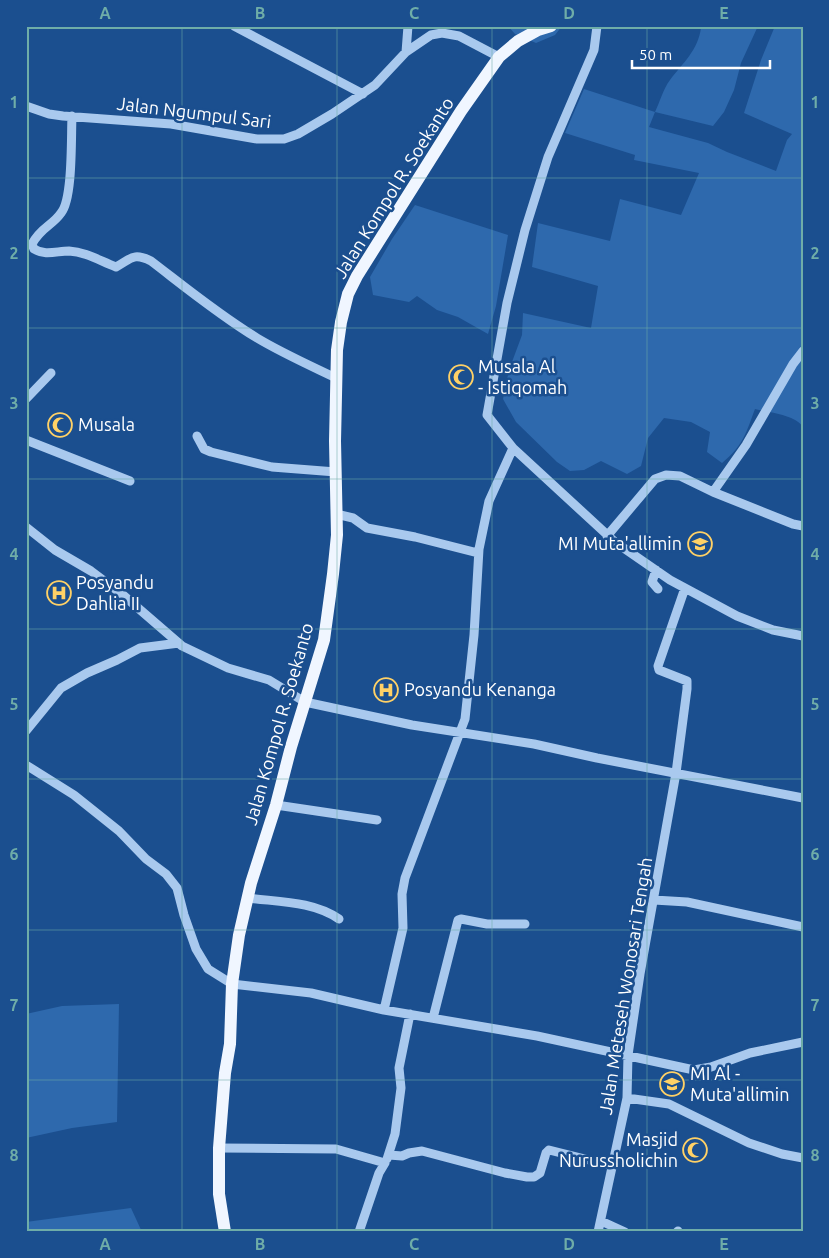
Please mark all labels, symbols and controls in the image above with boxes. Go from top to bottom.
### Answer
text: A [99,4,111,22]
text: B [255,4,265,22]
text: C [409,4,419,22]
text: D [563,4,575,22]
text: E [719,4,729,22]
scale bar [632,38,769,70]
text: 50 m [639,46,672,63]
text: 1 [9,93,19,111]
street label: Jalan Ngumpul Sari [116,93,272,131]
street label: Jalan Kompol R. Soekanto [329,93,457,282]
text: 1 [810,93,820,111]
text: 2 [9,244,19,262]
text: 2 [810,244,820,262]
place label: Musala Al - Istiqomah [478,356,567,397]
mosque icon: Musala Al - Istiqomah [448,364,474,390]
text: 3 [9,394,19,412]
text: 3 [810,394,820,412]
mosque icon: Musala [47,412,73,438]
place label: Musala [78,414,135,434]
school or university icon: MI Muta'allimin [687,531,713,557]
place label: MI Muta'allimin [558,533,682,553]
text: 4 [9,545,19,563]
text: 4 [810,545,820,563]
place label: Posyandu Dahlia II [76,572,154,613]
hospital icon: Posyandu Dahlia II [46,580,72,606]
street label: Jalan Kompol R. Soekanto [240,620,317,827]
hospital icon: Posyandu Kenanga [373,677,399,703]
place label: Posyandu Kenanga [404,679,556,699]
text: 5 [9,695,19,713]
text: 5 [810,695,820,713]
text: 6 [9,845,19,863]
text: 6 [810,845,820,863]
street label: Jalan Meteseh Wonosari Tengah [595,856,655,1116]
text: 7 [9,996,19,1014]
text: 7 [810,996,820,1014]
place label: MI Al - Muta'allimin [690,1063,790,1104]
school or university icon: MI Al - Muta'allimin [659,1071,685,1097]
place label: Masjid Nurussholichin [559,1129,678,1170]
mosque icon: Masjid Nurussholichin [682,1137,708,1163]
text: 8 [9,1146,19,1164]
text: 8 [810,1146,820,1164]
text: A [99,1235,111,1253]
text: B [255,1235,265,1253]
text: C [409,1235,419,1253]
text: D [563,1235,575,1253]
text: E [719,1235,729,1253]

